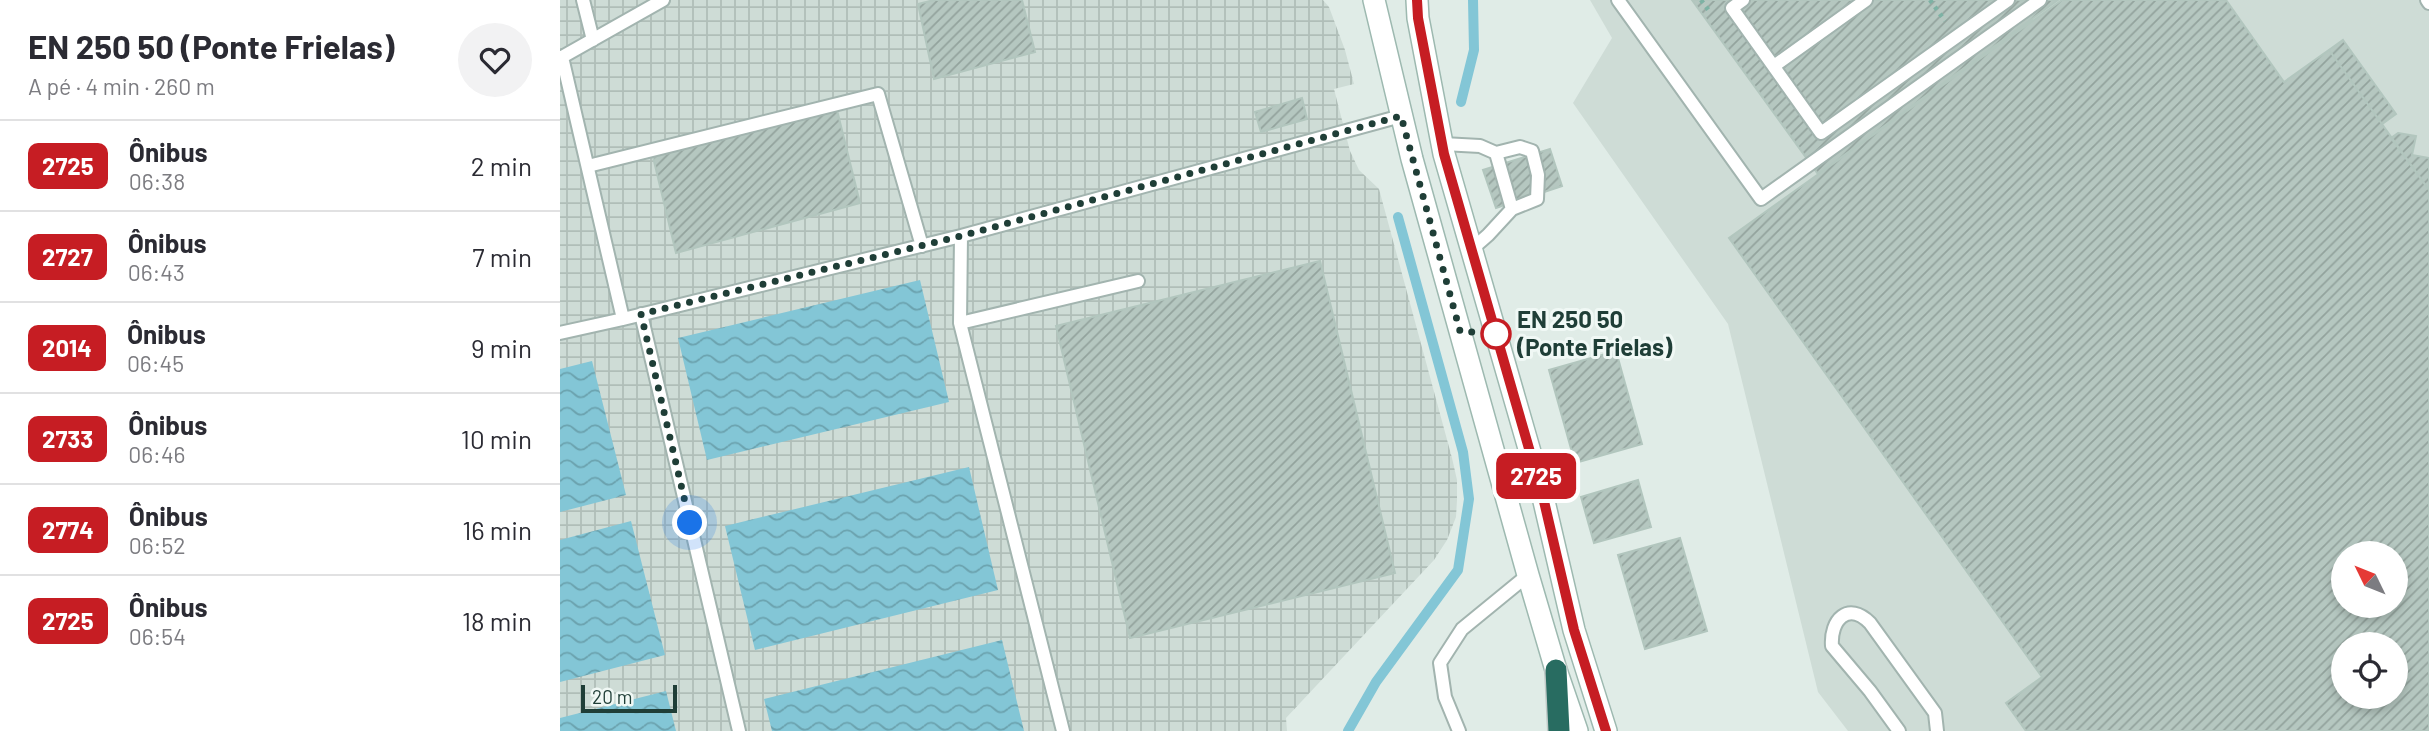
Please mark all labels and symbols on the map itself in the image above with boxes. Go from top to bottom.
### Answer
place label: EN 250 50 (Ponte Frielas) [1516,304,1673,361]
marker: EN 250 50 (Ponte Frielas) [1481,319,1511,349]
line badge: 2725 [1487,453,1585,499]
your location [672,505,707,540]
north arrow [2331,541,2408,618]
scale bar [581,682,677,714]

